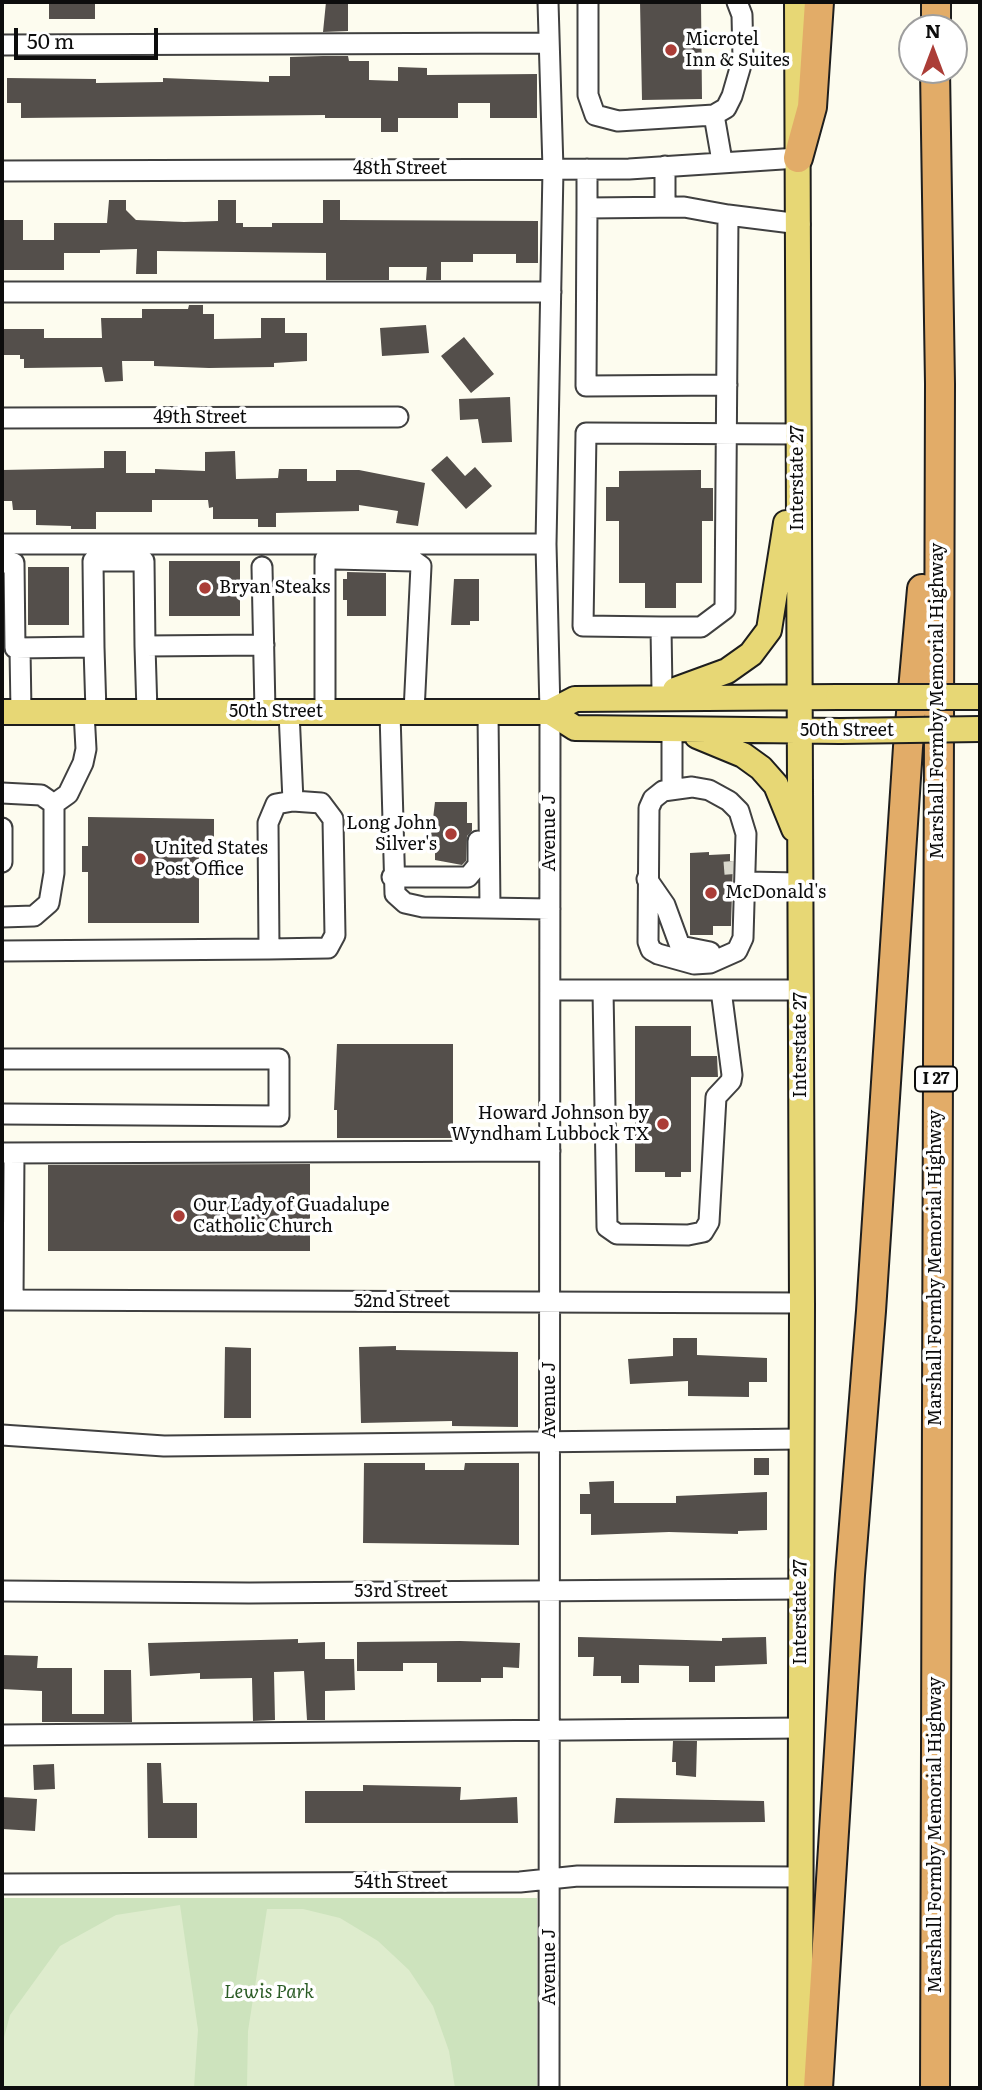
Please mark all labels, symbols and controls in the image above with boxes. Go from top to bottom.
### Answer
scale bar [18,14,161,58]
north arrow [898,14,968,84]
text: N [925,16,941,44]
text: 50 m [27,24,74,55]
place label: Microtel Inn & Suites [685,29,790,72]
marker: Microtel Inn & Suites [663,42,679,58]
street label: 48th Street [353,158,447,180]
street label: 49th Street [153,407,247,429]
street label: Interstate 27 [787,425,809,531]
street label: Marshall Formby Memorial Highway [927,543,949,859]
place label: Bryan Steaks [219,577,330,599]
marker: Bryan Steaks [197,580,213,596]
street label: 50th Street [229,701,323,723]
street label: 50th Street [800,720,894,742]
street label: Avenue J [539,795,561,871]
place label: Long John Silver's [346,813,437,856]
marker: Long John Silver's [443,826,459,842]
place label: United States Post Office [154,838,268,880]
marker: United States Post Office [132,851,148,867]
place label: McDonald's [725,882,826,904]
marker: McDonald's [703,885,719,901]
street label: Interstate 27 [790,992,812,1098]
road number: I 27 [915,1066,957,1092]
place label: Howard Johnson by Wyndham Lubbock TX [451,1103,649,1146]
street label: Marshall Formby Memorial Highway [925,1110,947,1426]
marker: Howard Johnson by Wyndham Lubbock TX [655,1116,671,1132]
place label: Our Lady of Guadalupe Catholic Church [193,1195,390,1238]
marker: Our Lady of Guadalupe Catholic Church [171,1208,187,1224]
street label: 52nd Street [354,1291,450,1313]
street label: Avenue J [539,1362,561,1438]
street label: Interstate 27 [790,1559,812,1665]
street label: 53rd Street [354,1581,448,1603]
street label: Marshall Formby Memorial Highway [925,1677,947,1993]
street label: 54th Street [354,1872,448,1894]
street label: Avenue J [539,1929,561,2005]
park label: Lewis Park [224,1982,314,2004]

